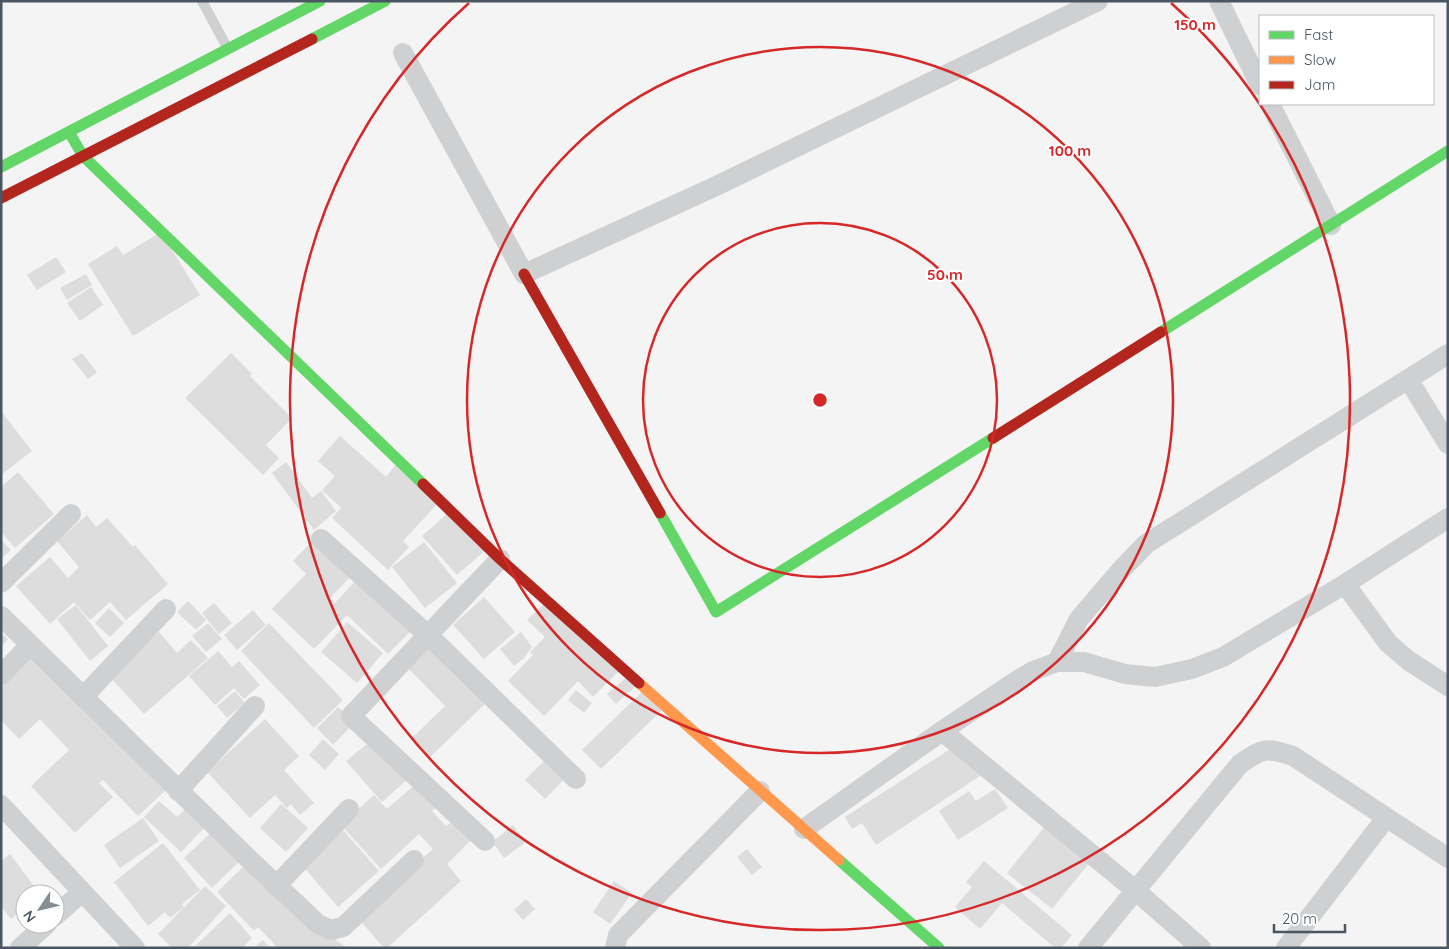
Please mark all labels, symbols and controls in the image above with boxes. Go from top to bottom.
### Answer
text: 150 m [1174,15,1216,34]
legend [1259,15,1434,105]
text: Fast [1304,25,1333,44]
text: Slow [1304,50,1336,69]
text: Jam [1304,75,1335,94]
text: 100 m [1049,141,1091,160]
text: 50 m [927,265,963,284]
centre of rings [811,391,829,409]
north arrow [15,884,65,934]
scale bar [1274,902,1345,934]
text: N [19,907,40,926]
text: 20 m [1282,909,1317,928]

